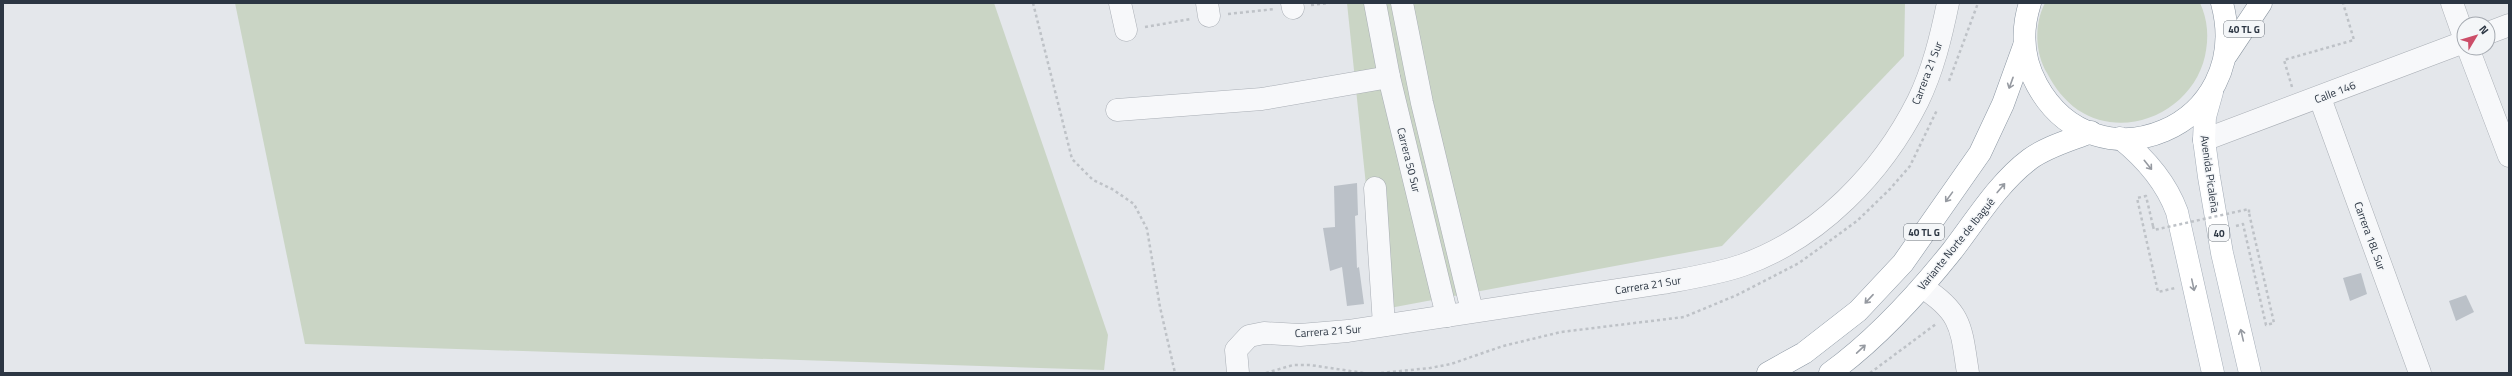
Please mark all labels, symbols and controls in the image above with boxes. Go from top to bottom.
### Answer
north arrow [2456,16,2496,56]
road number: 40 TL G [2224,21,2264,37]
text: N [2475,22,2493,38]
street label: Carrera 21 Sur [1908,39,1946,107]
one-way arrow [2006,77,2014,89]
street label: Calle 146 [2312,77,2358,107]
street label: Carrera 50 Sur [1393,126,1425,194]
street label: Avenida Picaleña [2197,134,2223,214]
one-way arrow [2144,160,2153,171]
one-way arrow [1997,182,2006,193]
one-way arrow [1945,191,1953,202]
street label: Variante Norte de Ibagué [1914,194,1999,294]
street label: Carrera 18L Sur [2350,199,2390,273]
road number: 40 TL G [1904,224,1944,240]
road number: 40 [2209,225,2229,241]
street label: Carrera 21 Sur [1614,272,1682,298]
one-way arrow [2190,278,2198,291]
one-way arrow [1865,294,1874,304]
street label: Carrera 21 Sur [1294,321,1362,341]
one-way arrow [2237,329,2245,342]
one-way arrow [1856,344,1866,354]

